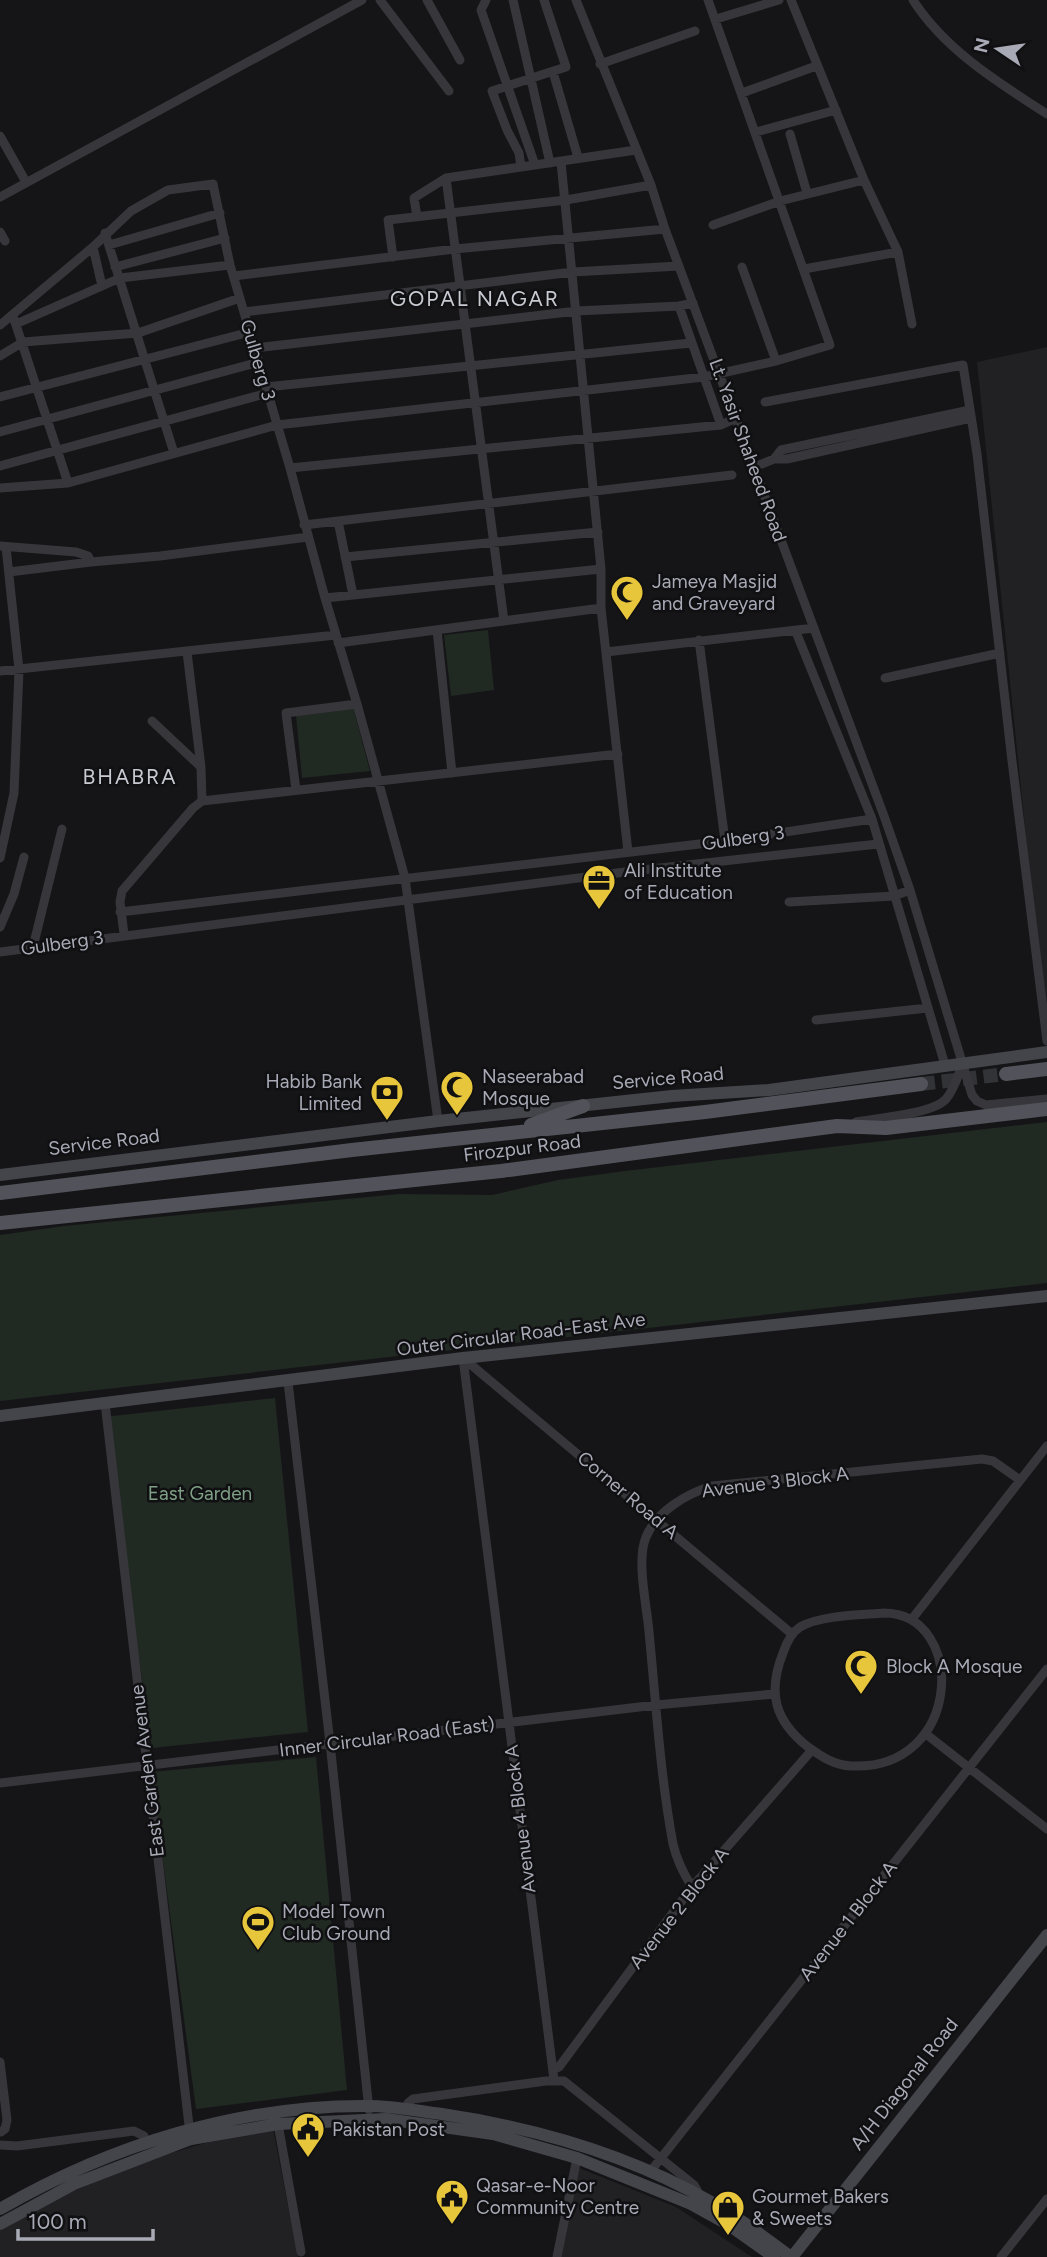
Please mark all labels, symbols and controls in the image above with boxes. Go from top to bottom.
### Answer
north arrow [963,14,1033,84]
text: N [969,36,995,55]
district label: GOPAL NAGAR [390,286,560,311]
street label: Gulberg 3 [235,317,281,403]
street label: Lt. Yasir Shaheed Road [704,355,792,545]
place label: Jameya Masjid and Graveyard [652,570,777,615]
mosque icon: Jameya Masjid and Graveyard [608,573,646,622]
district label: BHABRA [82,764,178,789]
street label: Gulberg 3 [700,821,786,855]
place label: Ali Institute of Education [624,859,733,904]
office icon: Ali Institute of Education [580,862,618,911]
street label: Gulberg 3 [19,926,105,960]
street label: Service Road [611,1062,725,1094]
place label: Naseerabad Mosque [482,1065,584,1110]
mosque icon: Naseerabad Mosque [438,1068,476,1117]
place label: Habib Bank Limited [266,1070,363,1115]
bank icon: Habib Bank Limited [368,1073,406,1122]
street label: Service Road [47,1124,161,1160]
street label: Firozpur Road [462,1129,582,1167]
street label: Outer Circular Road-East Ave [395,1307,647,1361]
street label: Corner Road A [573,1446,683,1544]
street label: Avenue 3 Block A [700,1462,850,1502]
park label: East Garden [148,1482,252,1505]
mosque icon: Block A Mosque [842,1647,880,1696]
place label: Block A Mosque [886,1655,1022,1678]
street label: East Garden Avenue [125,1684,169,1858]
street label: Inner Circular Road (East) [278,1712,496,1762]
street label: Avenue 4 Block A [499,1743,541,1894]
street label: Avenue 2 Block A [624,1842,734,1973]
street label: Avenue 1 Block A [794,1857,902,1985]
place label: Model Town Club Ground [282,1900,391,1945]
sports icon: Model Town Club Ground [239,1903,277,1952]
street label: A/H Diagonal Road [845,2013,963,2155]
public building icon: Pakistan Post [289,2110,327,2159]
place label: Pakistan Post [332,2118,445,2141]
place label: Qasar-e-Noor Community Centre [476,2174,639,2219]
public building icon: Qasar-e-Noor Community Centre [433,2177,471,2226]
place label: Gourmet Bakers & Sweets [752,2185,889,2230]
shop icon: Gourmet Bakers & Sweets [709,2188,747,2237]
scale bar [18,2198,152,2242]
text: 100 m [28,2209,87,2234]

